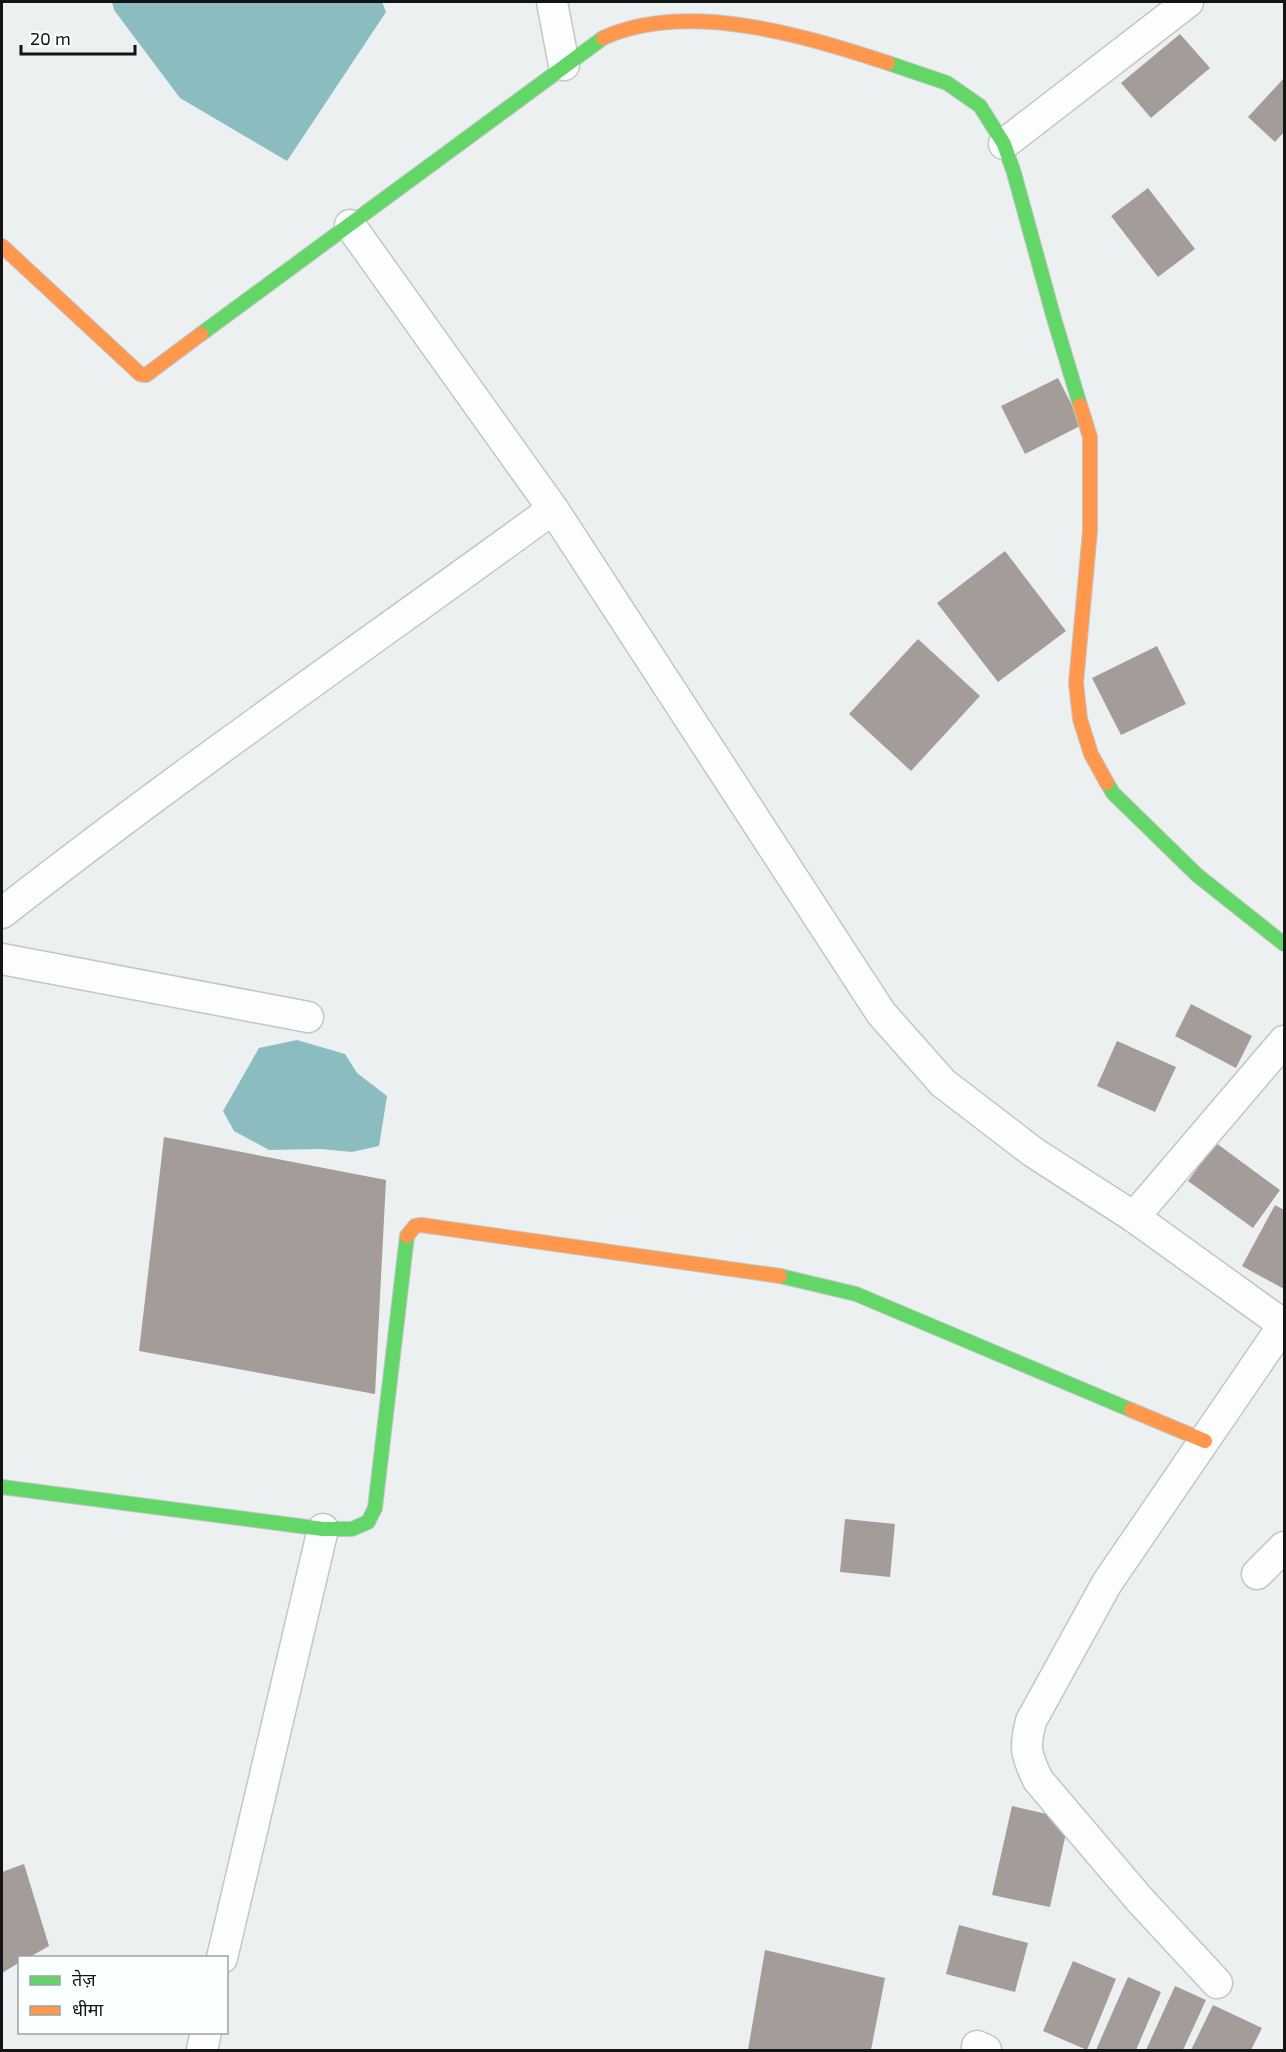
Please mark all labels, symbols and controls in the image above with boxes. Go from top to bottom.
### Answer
scale bar [21,18,135,56]
text: 20 m [30,27,71,49]
legend [18,1956,228,2034]
text: तेज़ [72,1968,96,1990]
text: धीमा [72,1998,103,2020]

